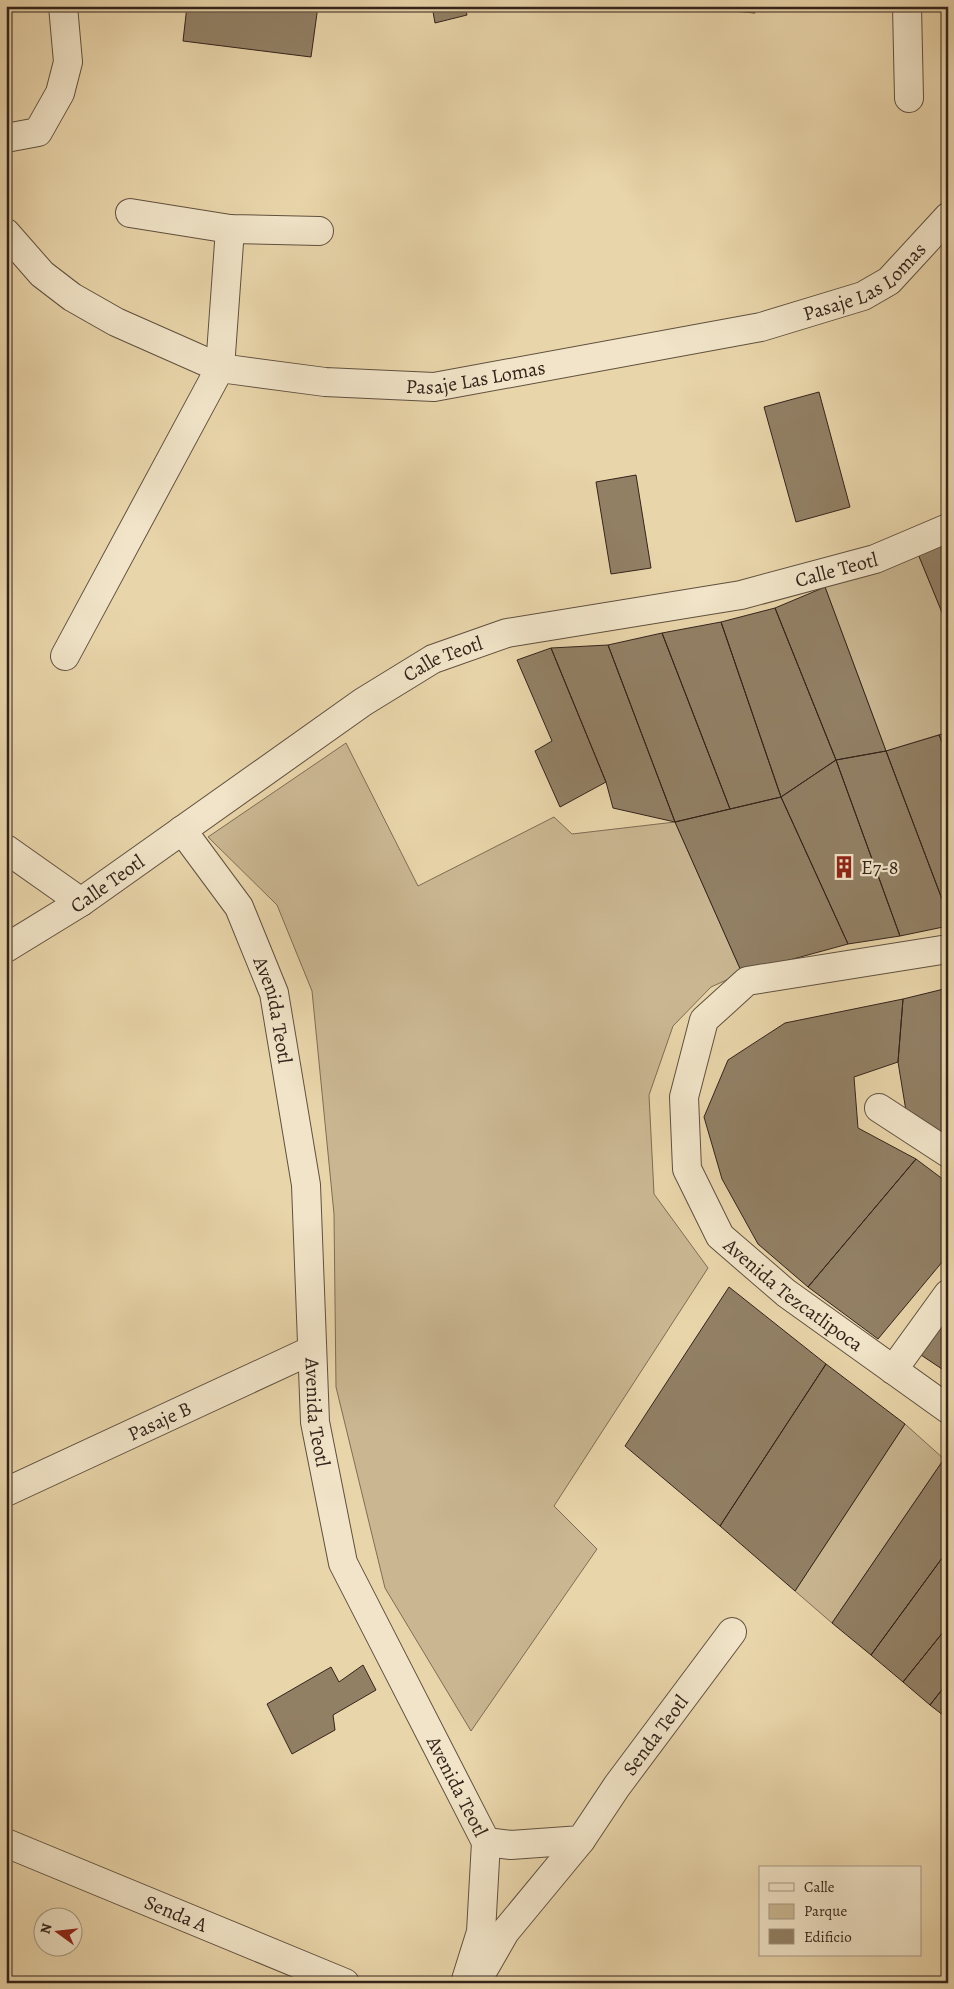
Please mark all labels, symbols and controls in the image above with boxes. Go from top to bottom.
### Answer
street label: Pasaje Las Lomas [800,236,932,327]
street label: Pasaje Las Lomas [405,353,547,400]
street label: Calle Teotl [792,545,881,593]
street label: Calle Teotl [398,629,486,688]
street label: Calle Teotl [65,848,150,919]
building icon: E7-8 [831,854,857,880]
place label: E7-8 [861,854,899,881]
street label: Avenida Teotl [247,951,299,1066]
street label: Avenida Tezcatlipoca [717,1231,869,1358]
street label: Avenida Teotl [299,1356,337,1469]
street label: Pasaje B [123,1394,195,1447]
street label: Senda Teotl [616,1689,694,1781]
street label: Avenida Teotl [420,1730,494,1841]
legend [759,1866,922,1956]
text: Calle [804,1877,835,1897]
street label: Senda A [140,1888,212,1938]
text: Parque [804,1901,847,1921]
north arrow [32,1906,82,1956]
text: N [35,1921,56,1936]
text: Edificio [804,1927,852,1947]

